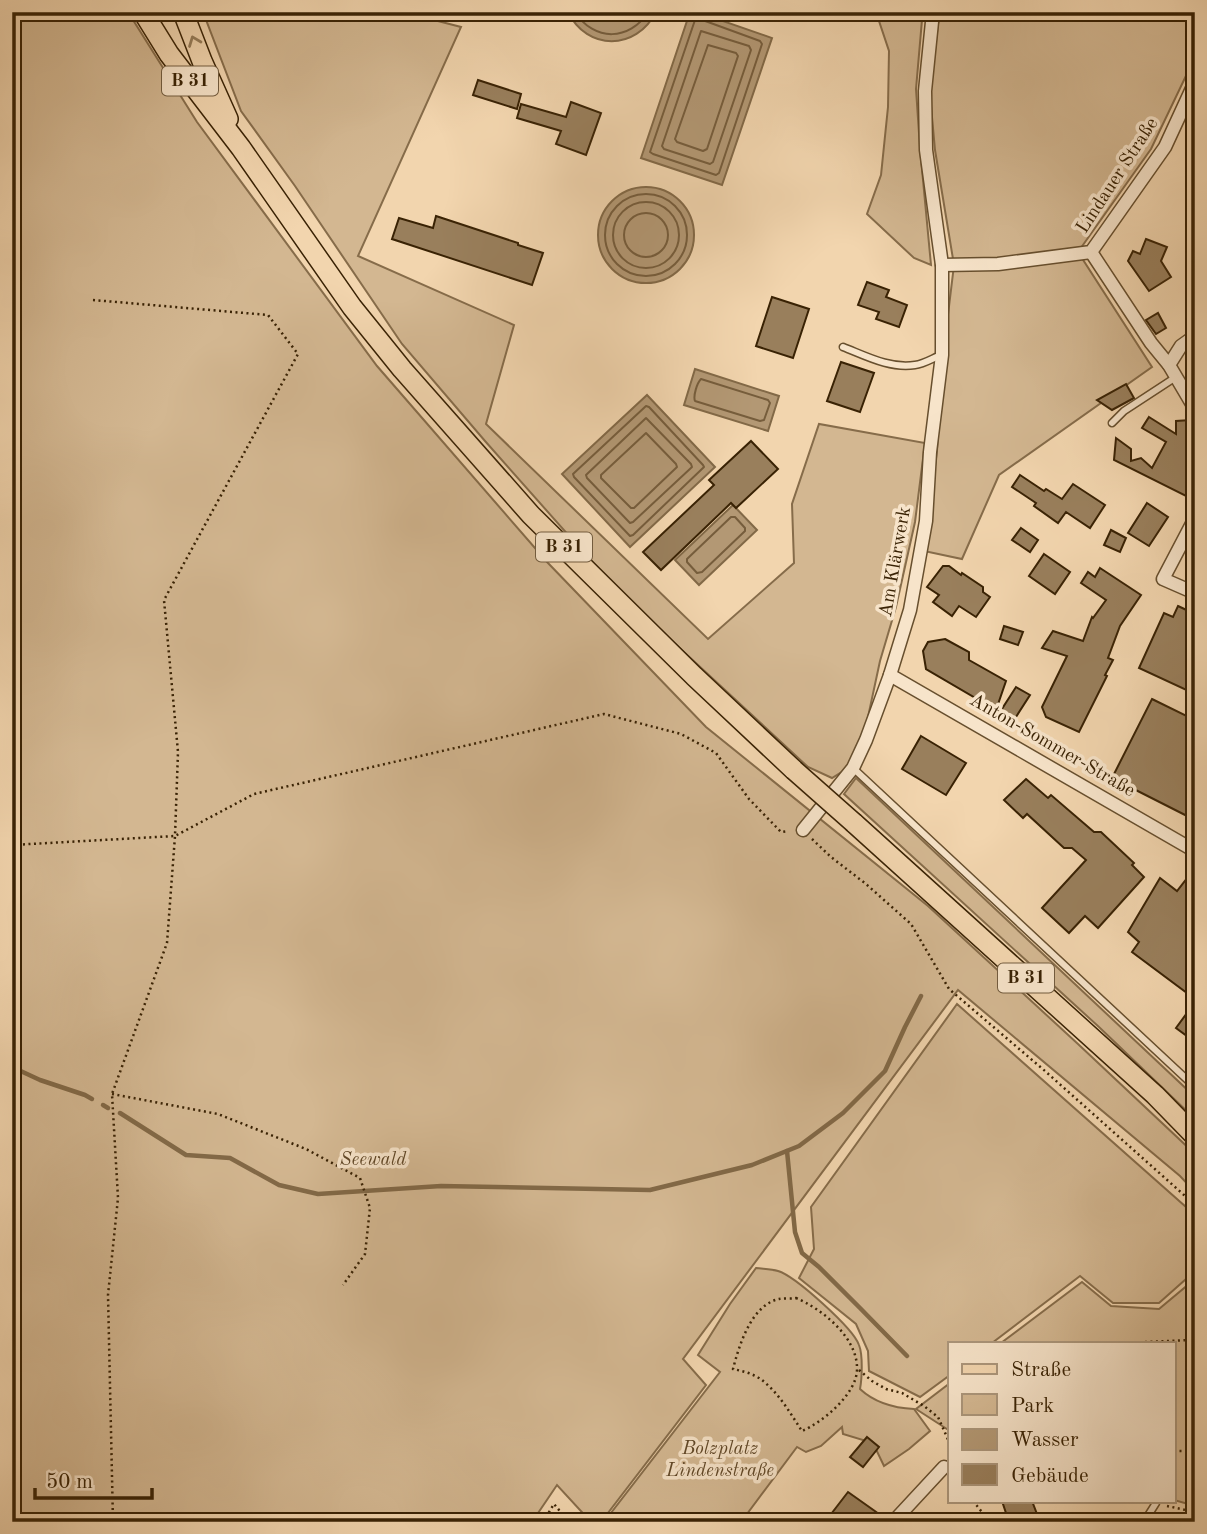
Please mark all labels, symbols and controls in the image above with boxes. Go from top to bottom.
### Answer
one-way arrow [188,35,202,47]
road number: B 31 [162,66,218,96]
street label: Lindauer Straße [1074,115,1162,237]
street label: Am Klärwerk [877,505,915,619]
road number: B 31 [536,532,592,562]
street label: Anton-Sommer-Straße [966,691,1138,801]
road number: B 31 [998,964,1054,993]
park label: Seewald [340,1151,407,1170]
legend [948,1342,1176,1502]
text: Straße [1011,1360,1071,1381]
text: Park [1011,1396,1054,1417]
text: Wasser [1011,1430,1079,1451]
park label: Bolzplatz Lindenstraße [665,1440,774,1481]
scale bar [35,1457,152,1501]
text: Gebäude [1011,1466,1089,1487]
text: 50 m [46,1472,93,1493]

